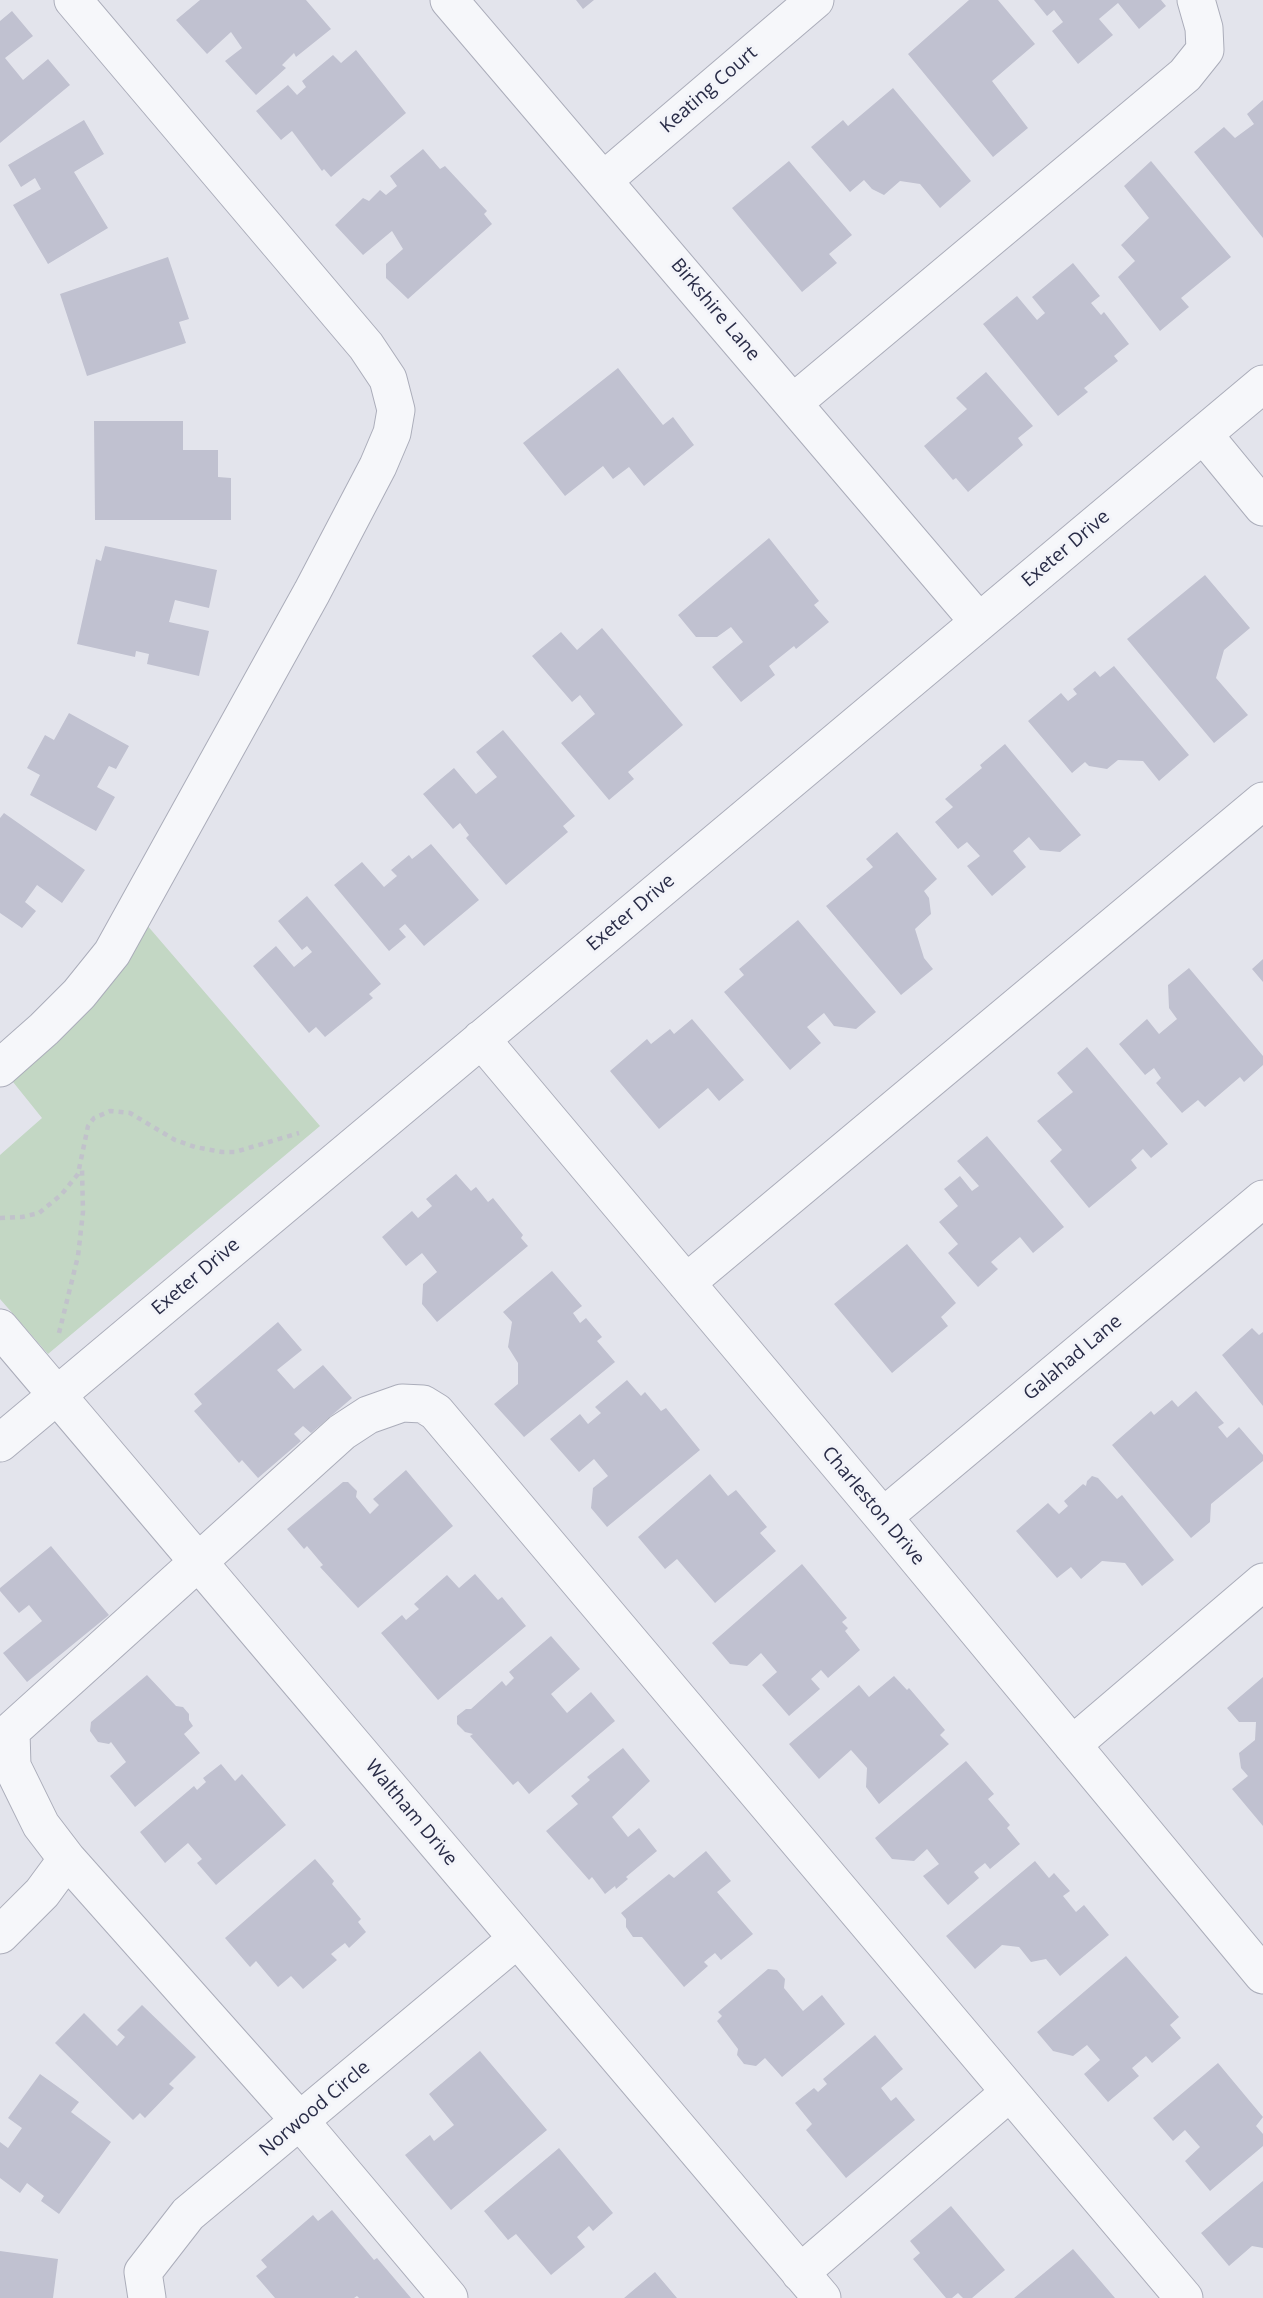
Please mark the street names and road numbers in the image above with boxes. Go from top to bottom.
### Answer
street label: Keating Court [656,42,762,138]
street label: Birkshire Lane [666,254,764,366]
street label: Exeter Drive [1017,506,1115,592]
street label: Exeter Drive [582,870,680,956]
street label: Exeter Drive [147,1234,245,1320]
street label: Galahad Lane [1019,1310,1127,1406]
street label: Charleston Drive [817,1442,929,1570]
street label: Waltham Drive [360,1756,462,1870]
street label: Norwood Circle [255,2056,375,2162]

